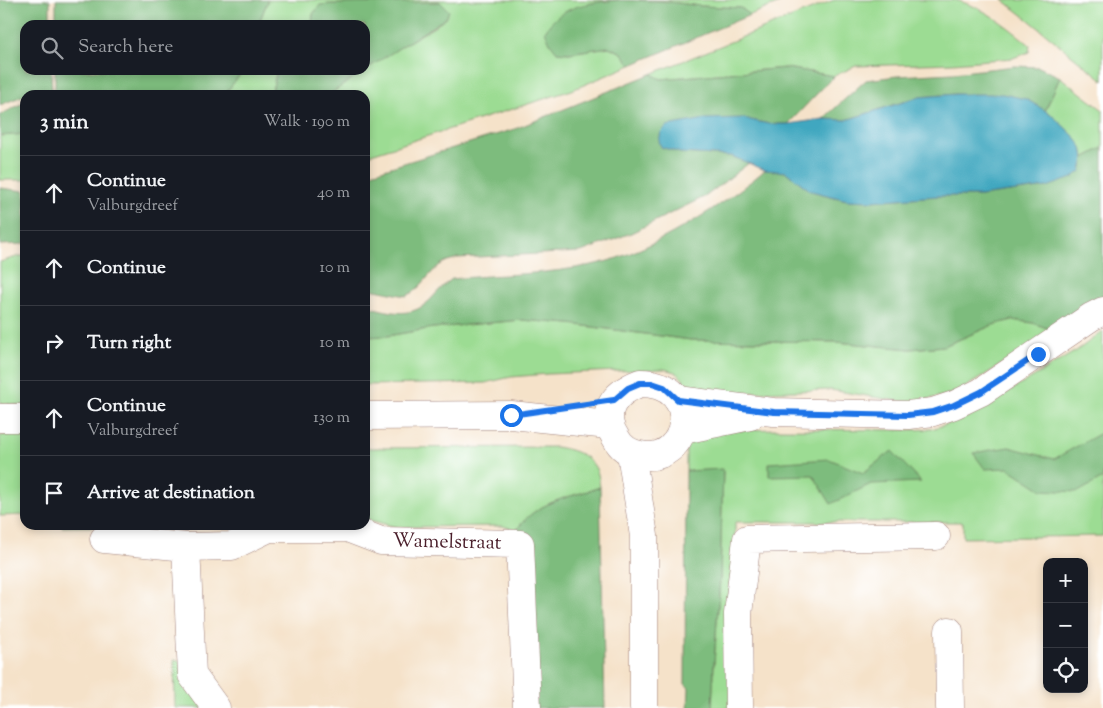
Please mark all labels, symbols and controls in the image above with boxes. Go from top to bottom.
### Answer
search box [20,20,370,75]
icon: search [38,34,66,62]
text: Search here [78,34,173,61]
text: 3 min [40,108,89,138]
text: Walk · 190 m [263,111,350,134]
text: Continue [87,168,166,195]
icon: ahead [40,179,68,207]
text: 40 m [317,182,350,205]
text: Valburgdreef [87,195,178,218]
icon: ahead [40,254,68,282]
text: Continue [87,255,166,282]
text: 10 m [320,257,350,280]
icon: right [40,329,68,357]
text: Turn right [87,330,171,357]
text: 10 m [320,332,350,355]
route end [1027,343,1050,366]
text: Continue [87,393,166,420]
icon: ahead [40,404,68,432]
route start [500,404,523,427]
text: 130 m [313,407,350,430]
text: Valburgdreef [87,420,178,443]
icon: arrive [40,479,68,507]
text: Arrive at destination [87,480,255,507]
street label: Wamelstraat [392,527,502,558]
map controls [1043,558,1088,693]
button: + [1043,558,1088,603]
button: − [1043,603,1088,648]
button: locate [1043,648,1088,693]

